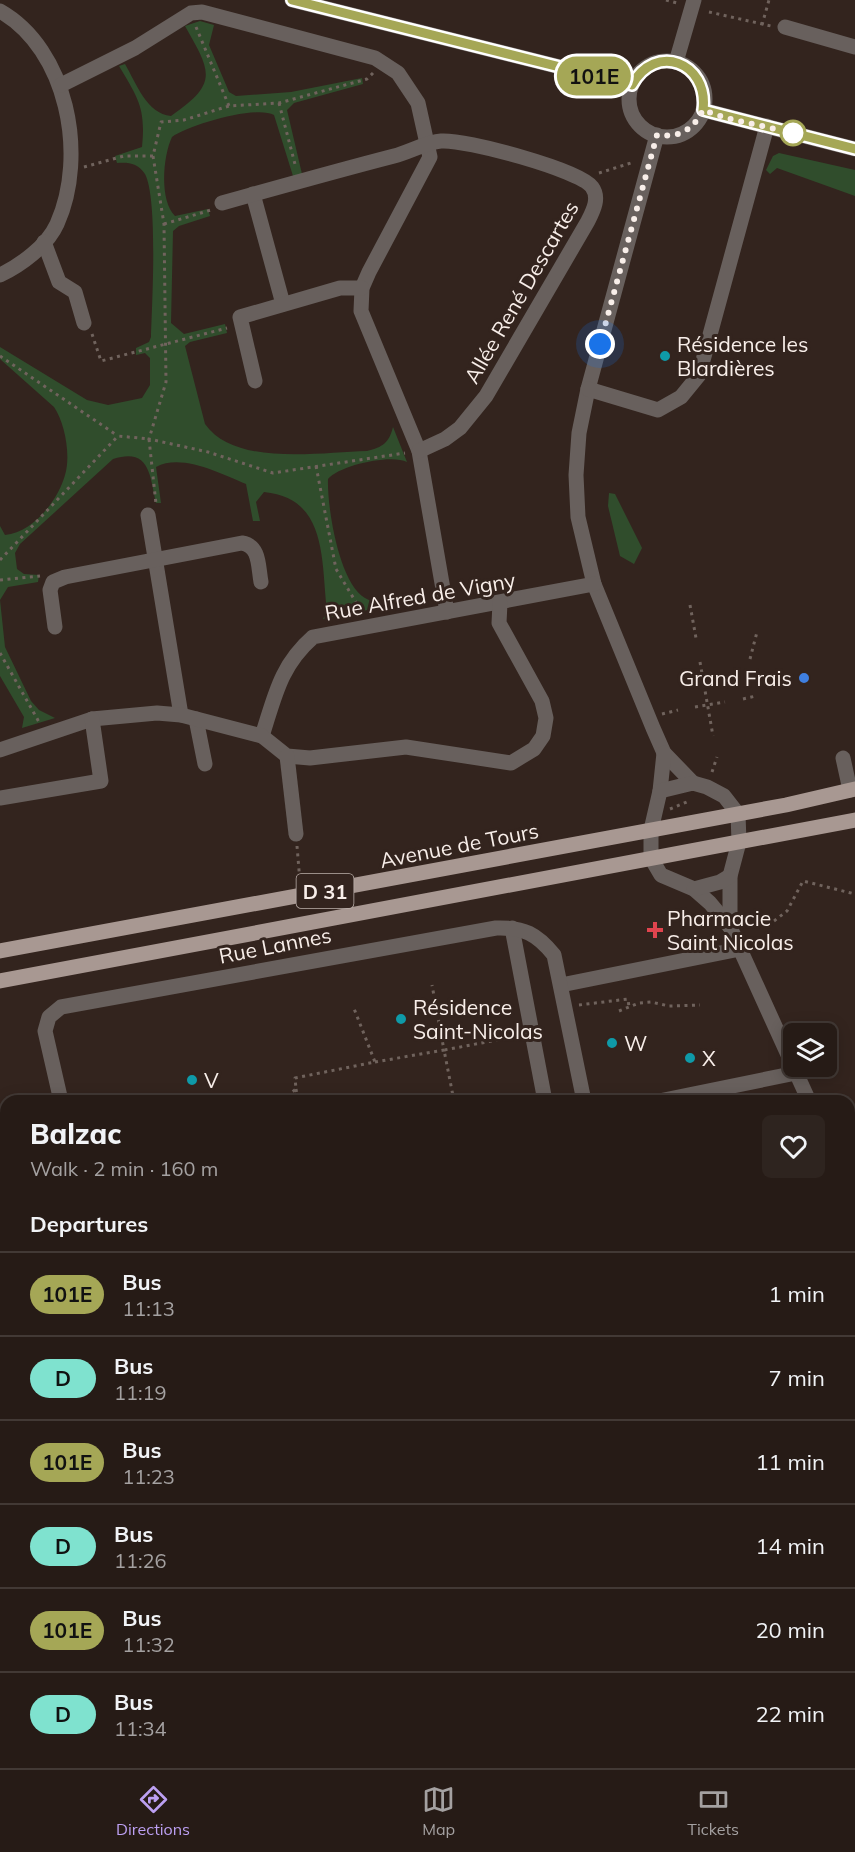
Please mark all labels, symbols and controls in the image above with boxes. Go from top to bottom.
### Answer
line badge: 101E [552,56,636,96]
text: 101E [569,63,619,89]
unlabelled marker [780,120,806,146]
street label: Allée René Descartes [458,196,584,388]
your location [585,329,615,359]
place label: Résidence les Blardières [677,331,808,381]
marker: Résidence les Blardières [658,349,672,363]
street label: Rue Alfred de Vigny [323,566,517,626]
place label: Grand Frais [679,665,792,691]
marker: Grand Frais [797,671,811,685]
street label: Avenue de Tours [377,817,541,873]
road number: D 31 [296,874,354,908]
place label: Pharmacie Saint Nicolas [667,905,794,955]
street label: Rue Lannes [217,921,333,969]
marker: Pharmacie Saint Nicolas [648,923,662,937]
place label: Résidence Saint-Nicolas [413,994,543,1044]
marker: Résidence Saint-Nicolas [394,1012,408,1026]
map controls [783,1023,837,1077]
button: layers [783,1023,837,1077]
place label: W [624,1030,647,1056]
marker: W [605,1036,619,1050]
place label: X [702,1045,716,1071]
marker: X [683,1051,697,1065]
place label: V [204,1067,219,1093]
marker: V [185,1073,199,1087]
button: heart [762,1115,825,1178]
text: Balzac [30,1116,122,1151]
text: Walk · 2 min · 160 m [30,1156,218,1181]
text: Departures [30,1210,148,1238]
text: Bus [122,1268,162,1296]
text: 1 min [769,1280,825,1308]
text: 101E [42,1281,92,1307]
text: 11:13 [122,1296,175,1321]
text: Bus [114,1352,153,1380]
text: 7 min [769,1364,825,1392]
text: D [55,1365,71,1391]
text: 11:19 [114,1380,167,1405]
text: Bus [122,1436,162,1464]
text: 11 min [755,1448,825,1476]
text: 101E [42,1449,92,1475]
text: 11:23 [122,1464,175,1489]
text: Bus [114,1520,153,1548]
text: 14 min [755,1532,825,1560]
text: D [55,1533,71,1559]
text: 11:26 [114,1548,167,1573]
text: Bus [122,1604,162,1632]
text: 20 min [755,1616,825,1644]
text: 101E [42,1617,92,1643]
text: 11:32 [122,1632,175,1657]
text: Bus [114,1688,153,1716]
text: 22 min [755,1700,825,1728]
text: D [55,1701,71,1727]
text: 11:34 [114,1716,167,1741]
tab: Directions [116,1783,190,1839]
tab: Map [422,1783,455,1839]
tab: Tickets [687,1783,739,1839]

